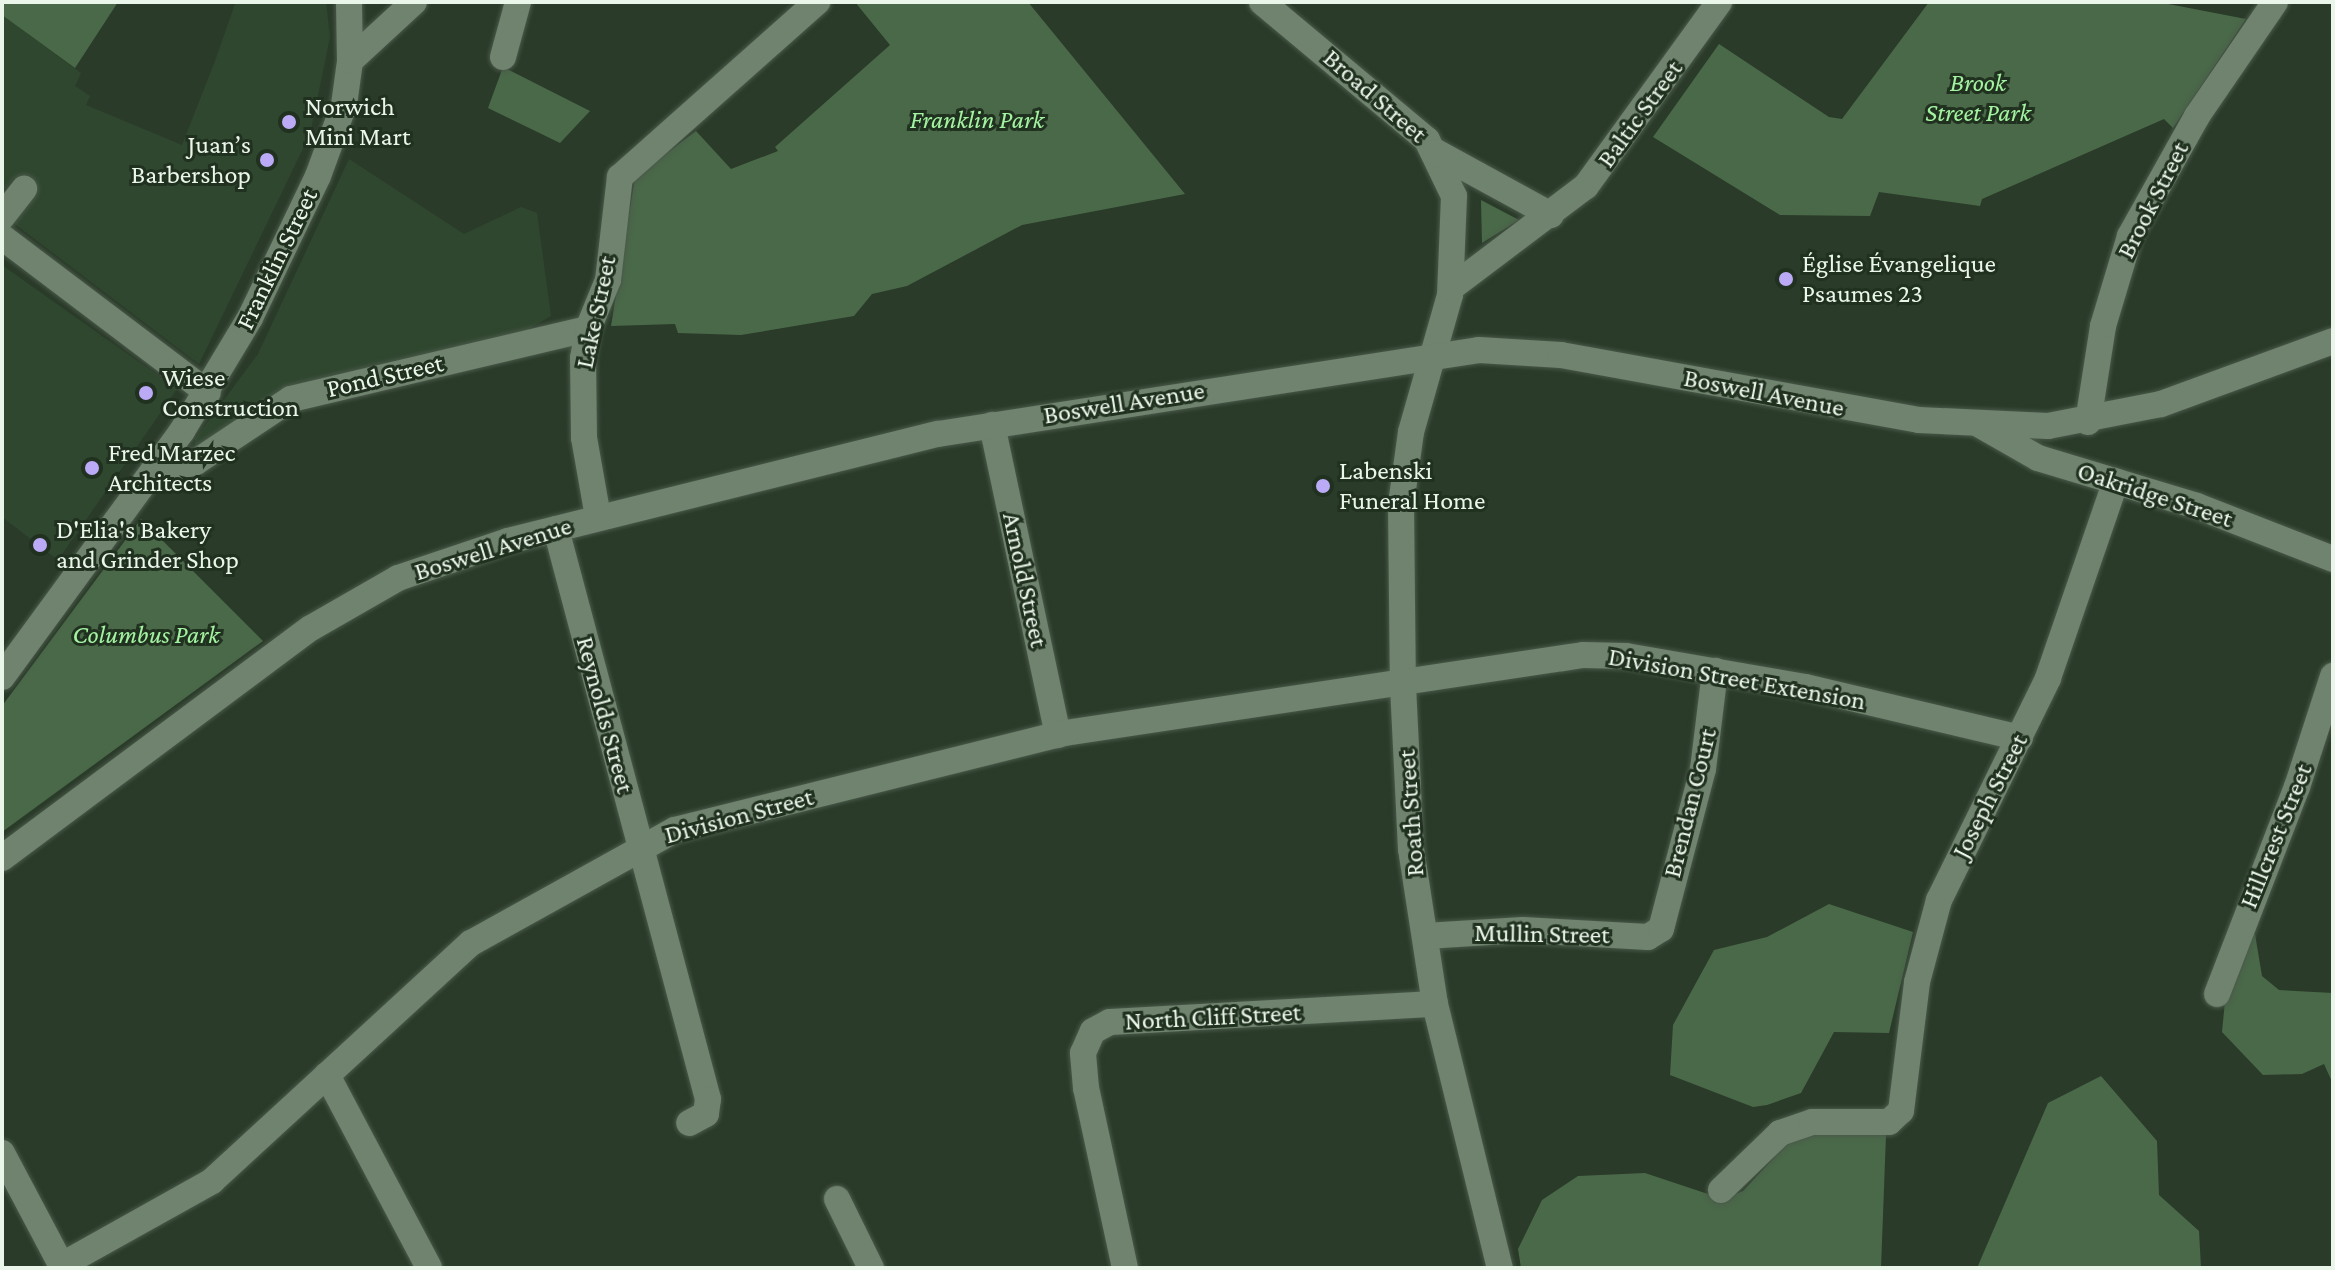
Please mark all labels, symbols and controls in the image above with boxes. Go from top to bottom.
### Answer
street label: Broad Street [1317,42,1433,150]
street label: Baltic Street [1591,54,1689,174]
park label: Brook Street Park [1925,67,2031,128]
place label: Norwich Mini Mart [305,91,410,152]
park label: Franklin Park [910,104,1044,136]
marker: Norwich Mini Mart [280,113,298,131]
place label: Juan’s Barbershop [131,129,251,190]
street label: Brook Street [2110,136,2196,264]
marker: Juan’s Barbershop [258,151,276,169]
street label: Franklin Street [229,183,325,335]
place label: Église Évangelique Psaumes 23 [1802,248,1996,310]
street label: Lake Street [569,253,623,371]
marker: Église Évangelique Psaumes 23 [1777,270,1795,288]
street label: Pond Street [324,347,446,405]
place label: Wiese Construction [162,362,299,424]
street label: Boswell Avenue [1681,362,1847,424]
street label: Boswell Avenue [1041,375,1207,431]
marker: Wiese Construction [137,384,155,402]
place label: Fred Marzec Architects [108,437,235,498]
place label: Labenski Funeral Home [1339,455,1485,516]
street label: Oakridge Street [2073,455,2237,535]
marker: Fred Marzec Architects [83,459,101,477]
marker: Labenski Funeral Home [1314,477,1332,495]
street label: Boswell Avenue [411,510,575,588]
street label: Arnold Street [995,510,1055,650]
place label: D'Elia's Bakery and Grinder Shop [56,514,239,576]
marker: D'Elia's Bakery and Grinder Shop [31,536,49,554]
park label: Columbus Park [72,619,220,651]
street label: Reynolds Street [569,633,641,797]
street label: Division Street Extension [1606,641,1868,717]
street label: Brendan Court [1656,725,1724,881]
street label: Joseph Street [1945,729,2035,863]
street label: Roath Street [1391,748,1431,878]
street label: Hillcrest Street [2233,759,2319,913]
street label: Division Street [661,781,817,851]
street label: Mullin Street [1474,917,1610,951]
street label: North Cliff Street [1124,997,1302,1037]

